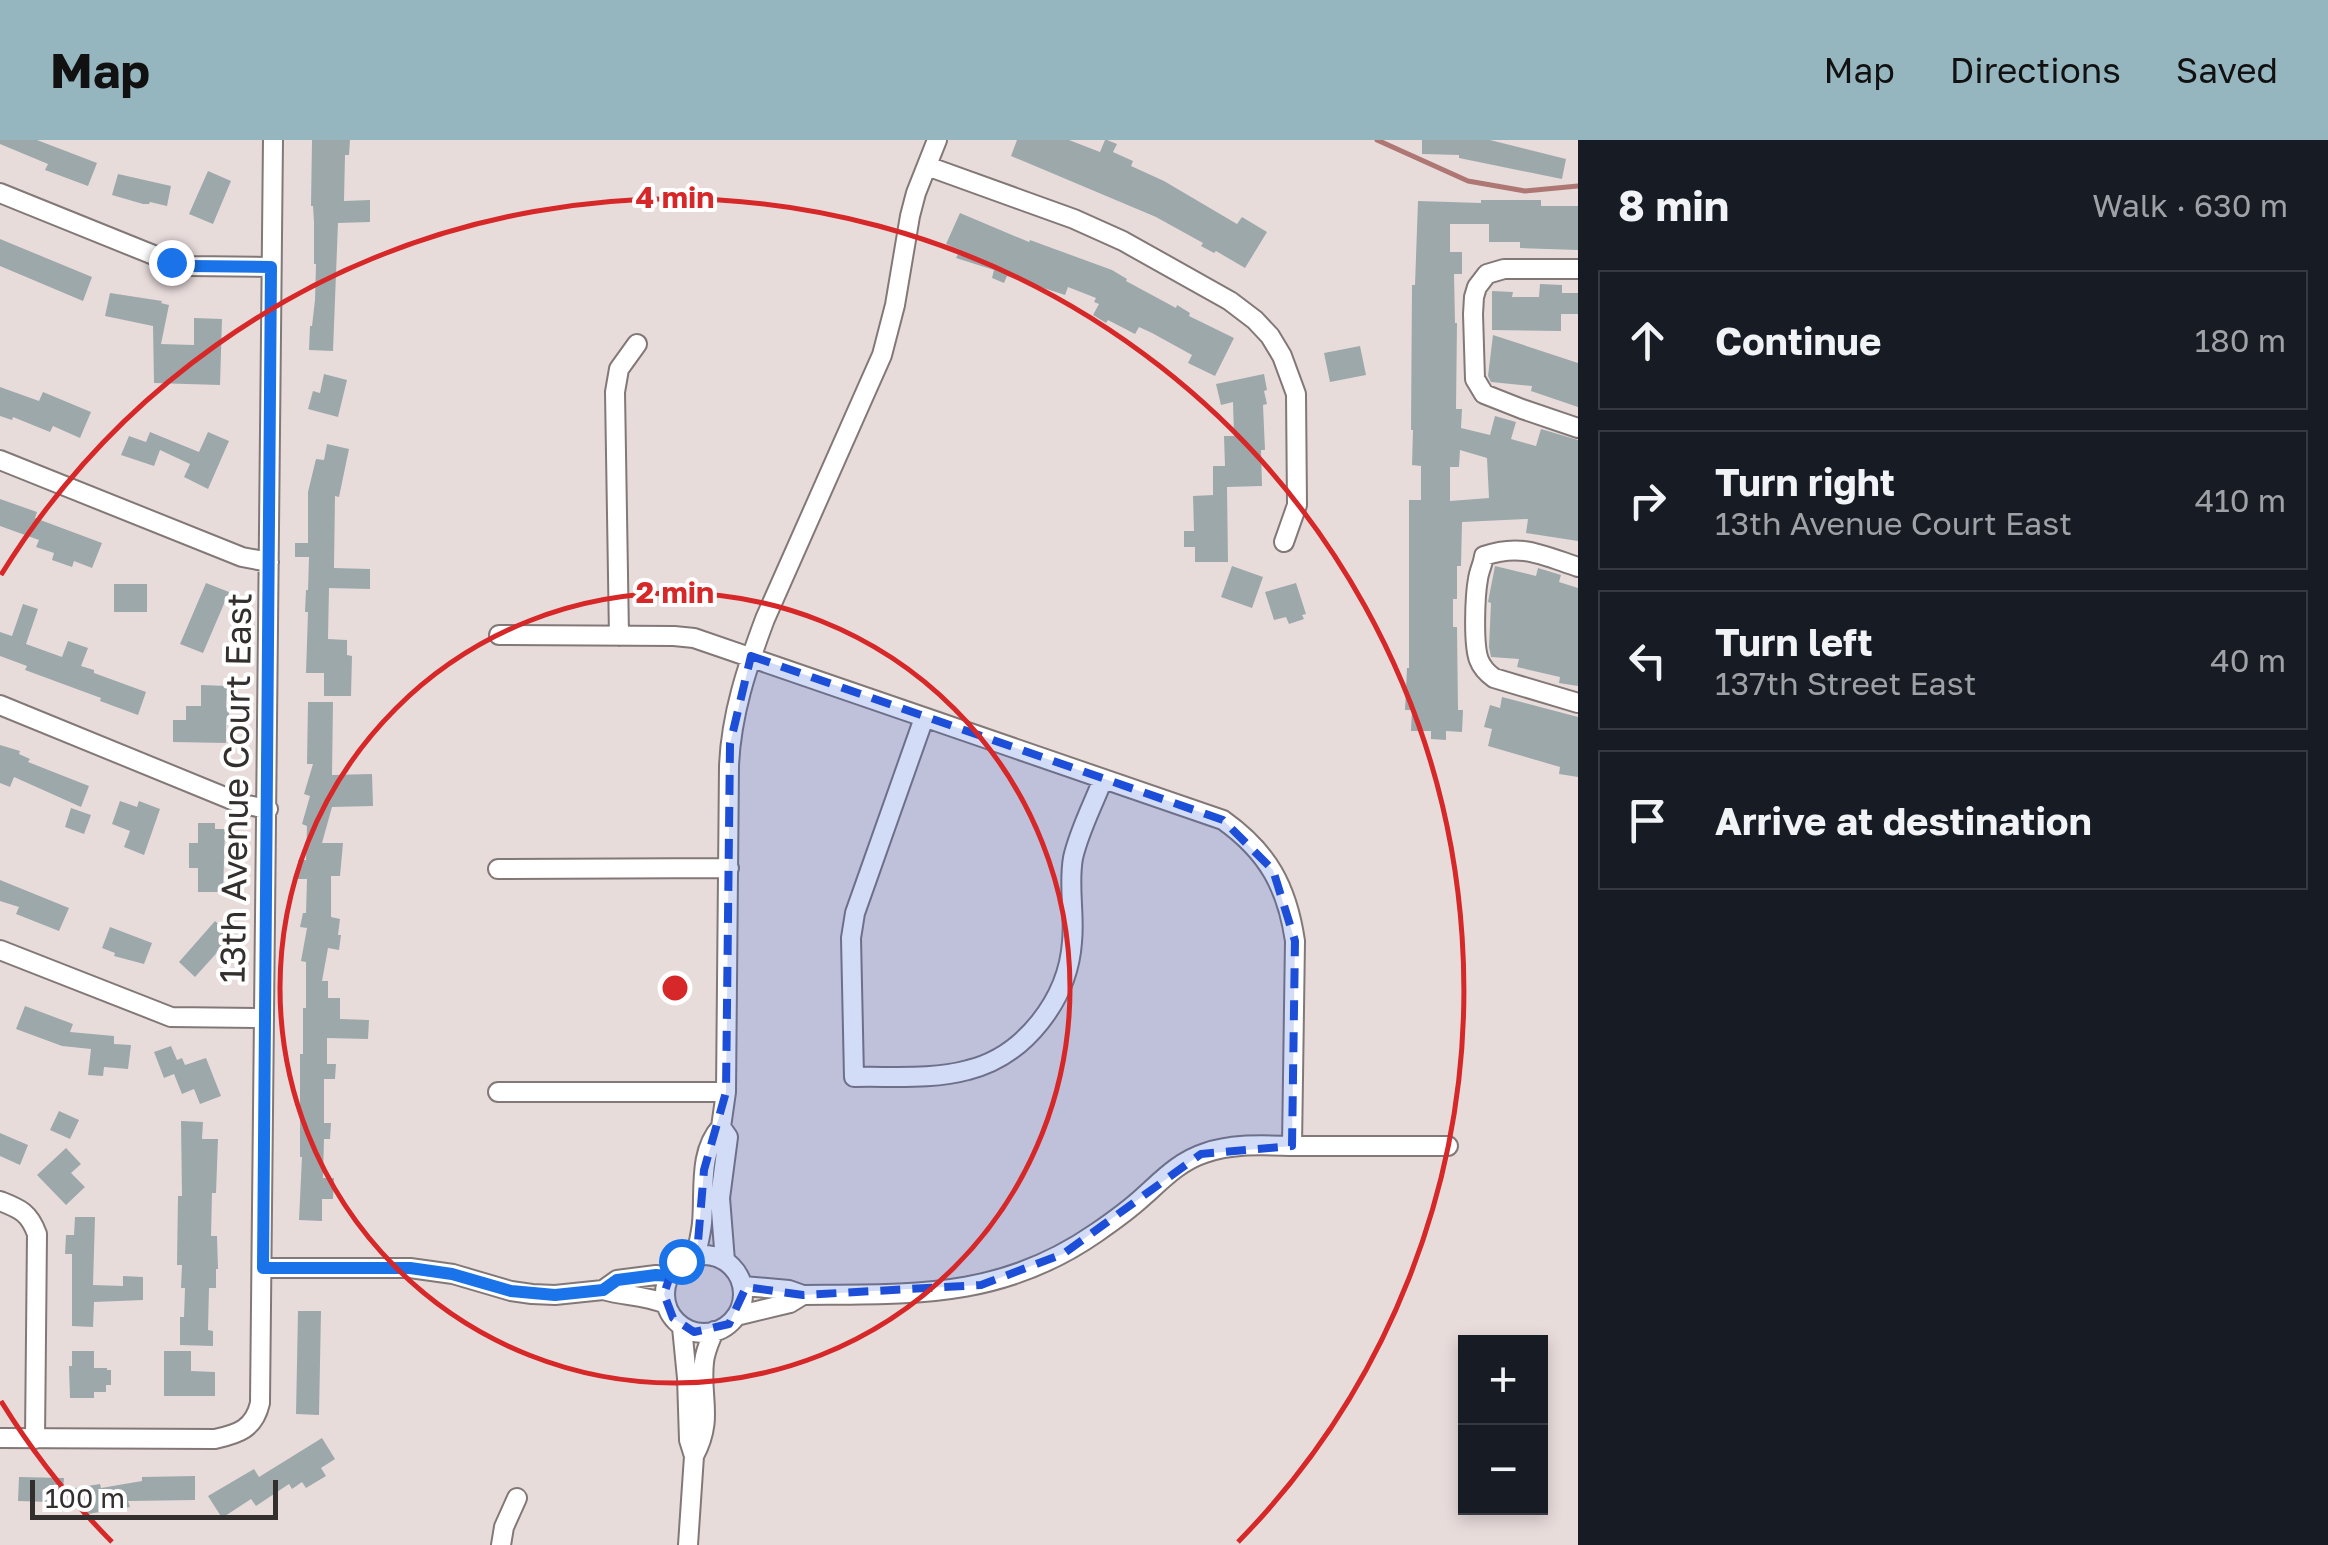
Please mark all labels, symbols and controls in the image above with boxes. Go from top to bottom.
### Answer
text: Map [50,41,150,99]
text: Map [1823,49,1895,91]
text: Directions [1950,49,2121,91]
text: Saved [2176,49,2278,91]
text: 4 min [636,179,714,215]
text: 8 min [1618,180,1729,230]
text: Walk · 630 m [2092,186,2288,224]
route end [149,240,195,286]
icon: ahead [1620,313,1675,368]
text: Continue [1715,318,1881,363]
text: 180 m [2195,321,2286,359]
text: Turn right [1715,459,1895,504]
icon: right [1620,473,1675,528]
text: 410 m [2195,481,2286,519]
text: 13th Avenue Court East [1715,504,2072,542]
text: 2 min [636,574,714,610]
street label: 13th Avenue Court East [211,592,259,984]
text: Turn left [1715,619,1873,664]
icon: left [1620,633,1675,688]
text: 40 m [2210,641,2286,679]
text: 137th Street East [1715,664,1976,702]
icon: arrive [1620,793,1675,848]
text: Arrive at destination [1715,798,2092,843]
centre of rings [657,970,693,1006]
route start [659,1239,705,1285]
map controls [1458,1335,1548,1515]
button: + [1458,1335,1548,1425]
button: − [1458,1425,1548,1515]
scale bar [30,1475,278,1520]
text: 100 m [45,1481,125,1514]

